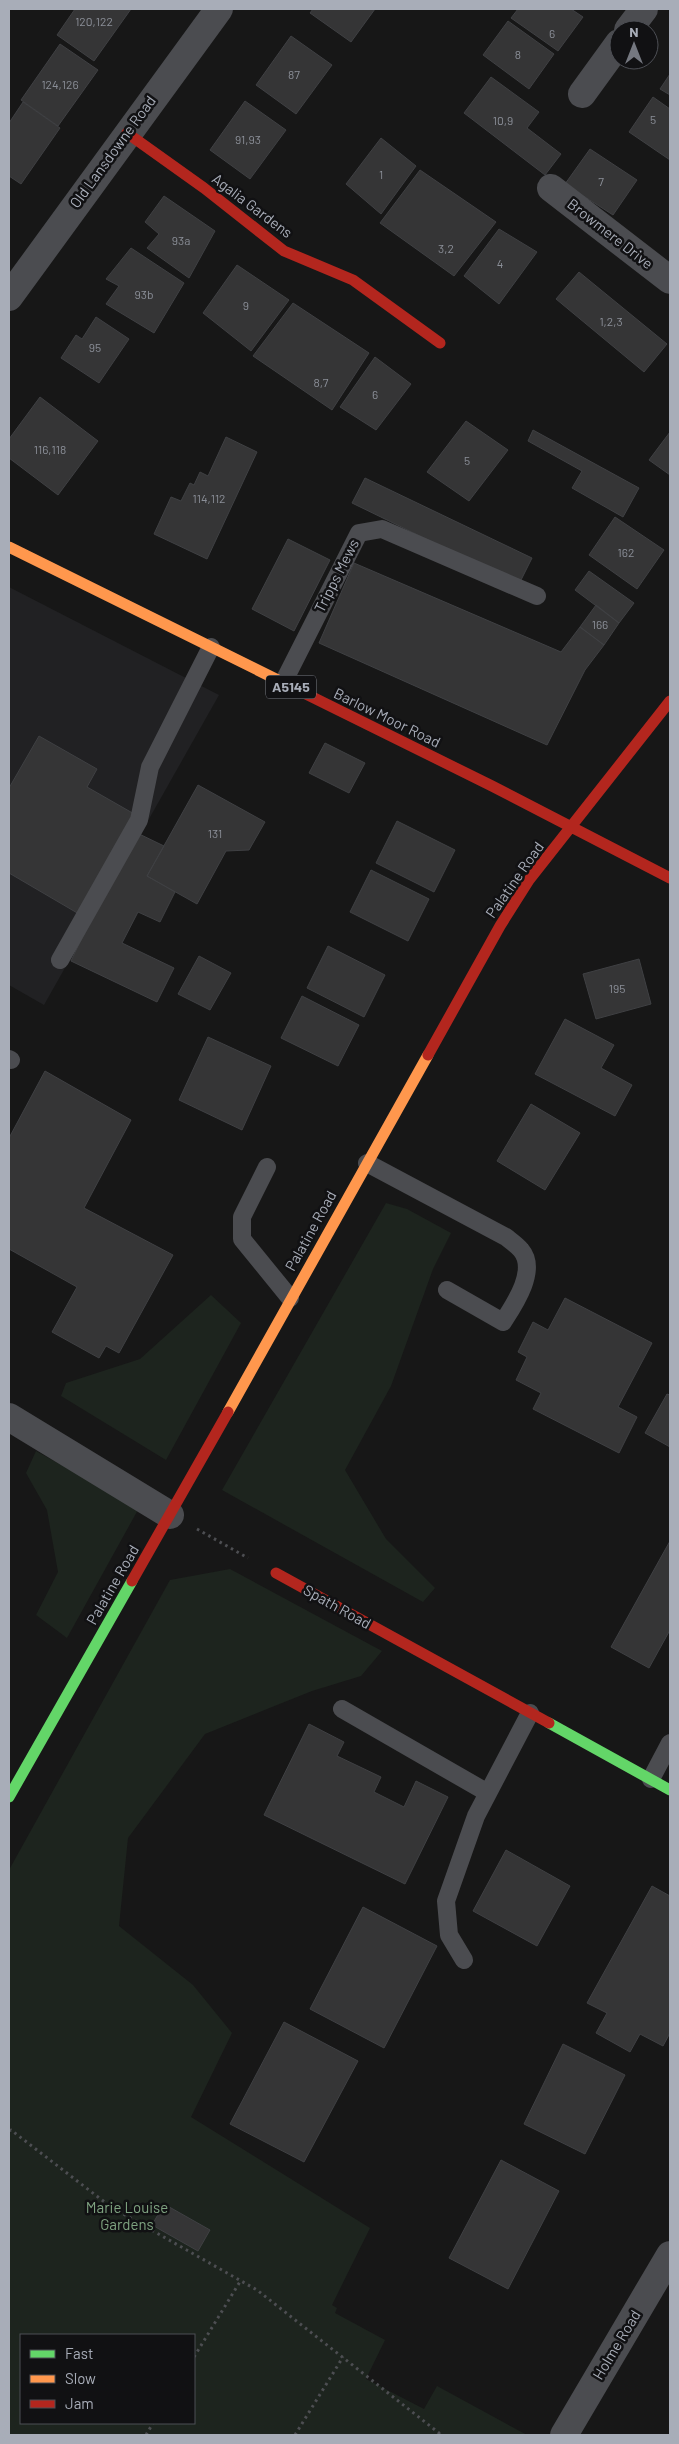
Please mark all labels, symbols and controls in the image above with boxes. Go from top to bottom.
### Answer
house number: 120,122 [75,14,113,28]
north arrow [609,20,659,70]
text: N [629,23,639,40]
house number: 6 [549,26,555,40]
house number: 8 [515,47,521,61]
house number: 87 [288,67,300,81]
house number: 124,126 [41,77,79,91]
street label: Old Lansdowne Road [65,92,159,211]
house number: 5 [650,112,656,126]
house number: 10,9 [493,113,513,127]
house number: 91,93 [235,132,261,146]
house number: 1 [379,167,383,181]
street label: Agalia Gardens [209,169,296,241]
house number: 7 [598,174,604,188]
street label: Browmere Drive [564,194,657,272]
house number: 93a [172,233,190,247]
house number: 3,2 [438,241,454,255]
house number: 4 [497,256,503,270]
house number: 93b [135,287,153,301]
house number: 9 [243,298,249,312]
house number: 1,2,3 [599,314,623,328]
house number: 95 [89,340,101,354]
house number: 8,7 [313,375,329,389]
house number: 6 [372,387,378,401]
house number: 116,118 [34,442,66,456]
house number: 5 [464,453,470,467]
house number: 114,112 [192,491,226,505]
street label: Tripps Mews [310,536,362,615]
house number: 162 [618,545,634,559]
house number: 166 [592,617,608,631]
road number: A5145 [266,676,316,699]
street label: Barlow Moor Road [331,684,444,751]
house number: 131 [208,826,222,840]
street label: Palatine Road [481,838,547,921]
house number: 195 [609,981,625,995]
street label: Palatine Road [281,1187,340,1274]
street label: Palatine Road [82,1541,142,1628]
street label: Spath Road [301,1580,374,1632]
park label: Marie Louise Gardens [86,2198,168,2233]
street label: Holme Road [588,2306,644,2383]
legend [20,2334,195,2424]
text: Fast [65,2344,93,2362]
text: Slow [65,2369,96,2387]
text: Jam [65,2394,94,2412]

